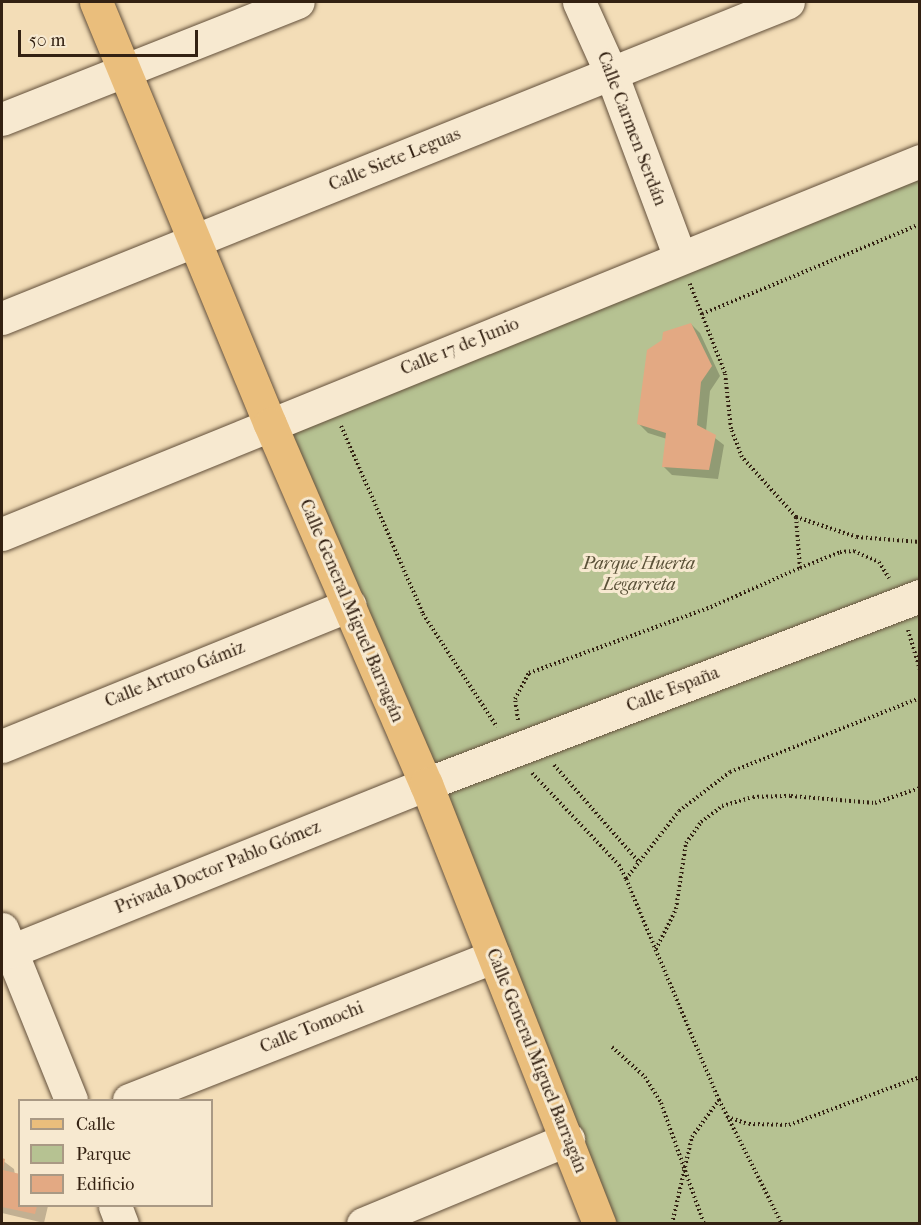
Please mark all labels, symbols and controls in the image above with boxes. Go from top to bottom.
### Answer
scale bar [21,18,201,56]
text: 50 m [29,30,65,51]
street label: Calle Carmen Serdán [592,49,670,209]
street label: Calle Siete Leguas [326,124,464,196]
street label: Calle 17 de Junio [398,313,522,381]
street label: Calle General Miguel Barragán [294,496,408,726]
park label: Parque Huerta Legarreta [583,554,695,596]
street label: Calle Arturo Gámiz [102,637,248,713]
street label: Calle España [624,662,722,718]
street label: Privada Doctor Pablo Gómez [112,817,324,919]
street label: Calle General Miguel Barragán [481,946,591,1176]
street label: Calle Tomochi [257,997,367,1059]
legend [18,1099,213,1207]
text: Calle [76,1114,115,1135]
text: Parque [76,1144,131,1165]
text: Edificio [76,1174,134,1195]

